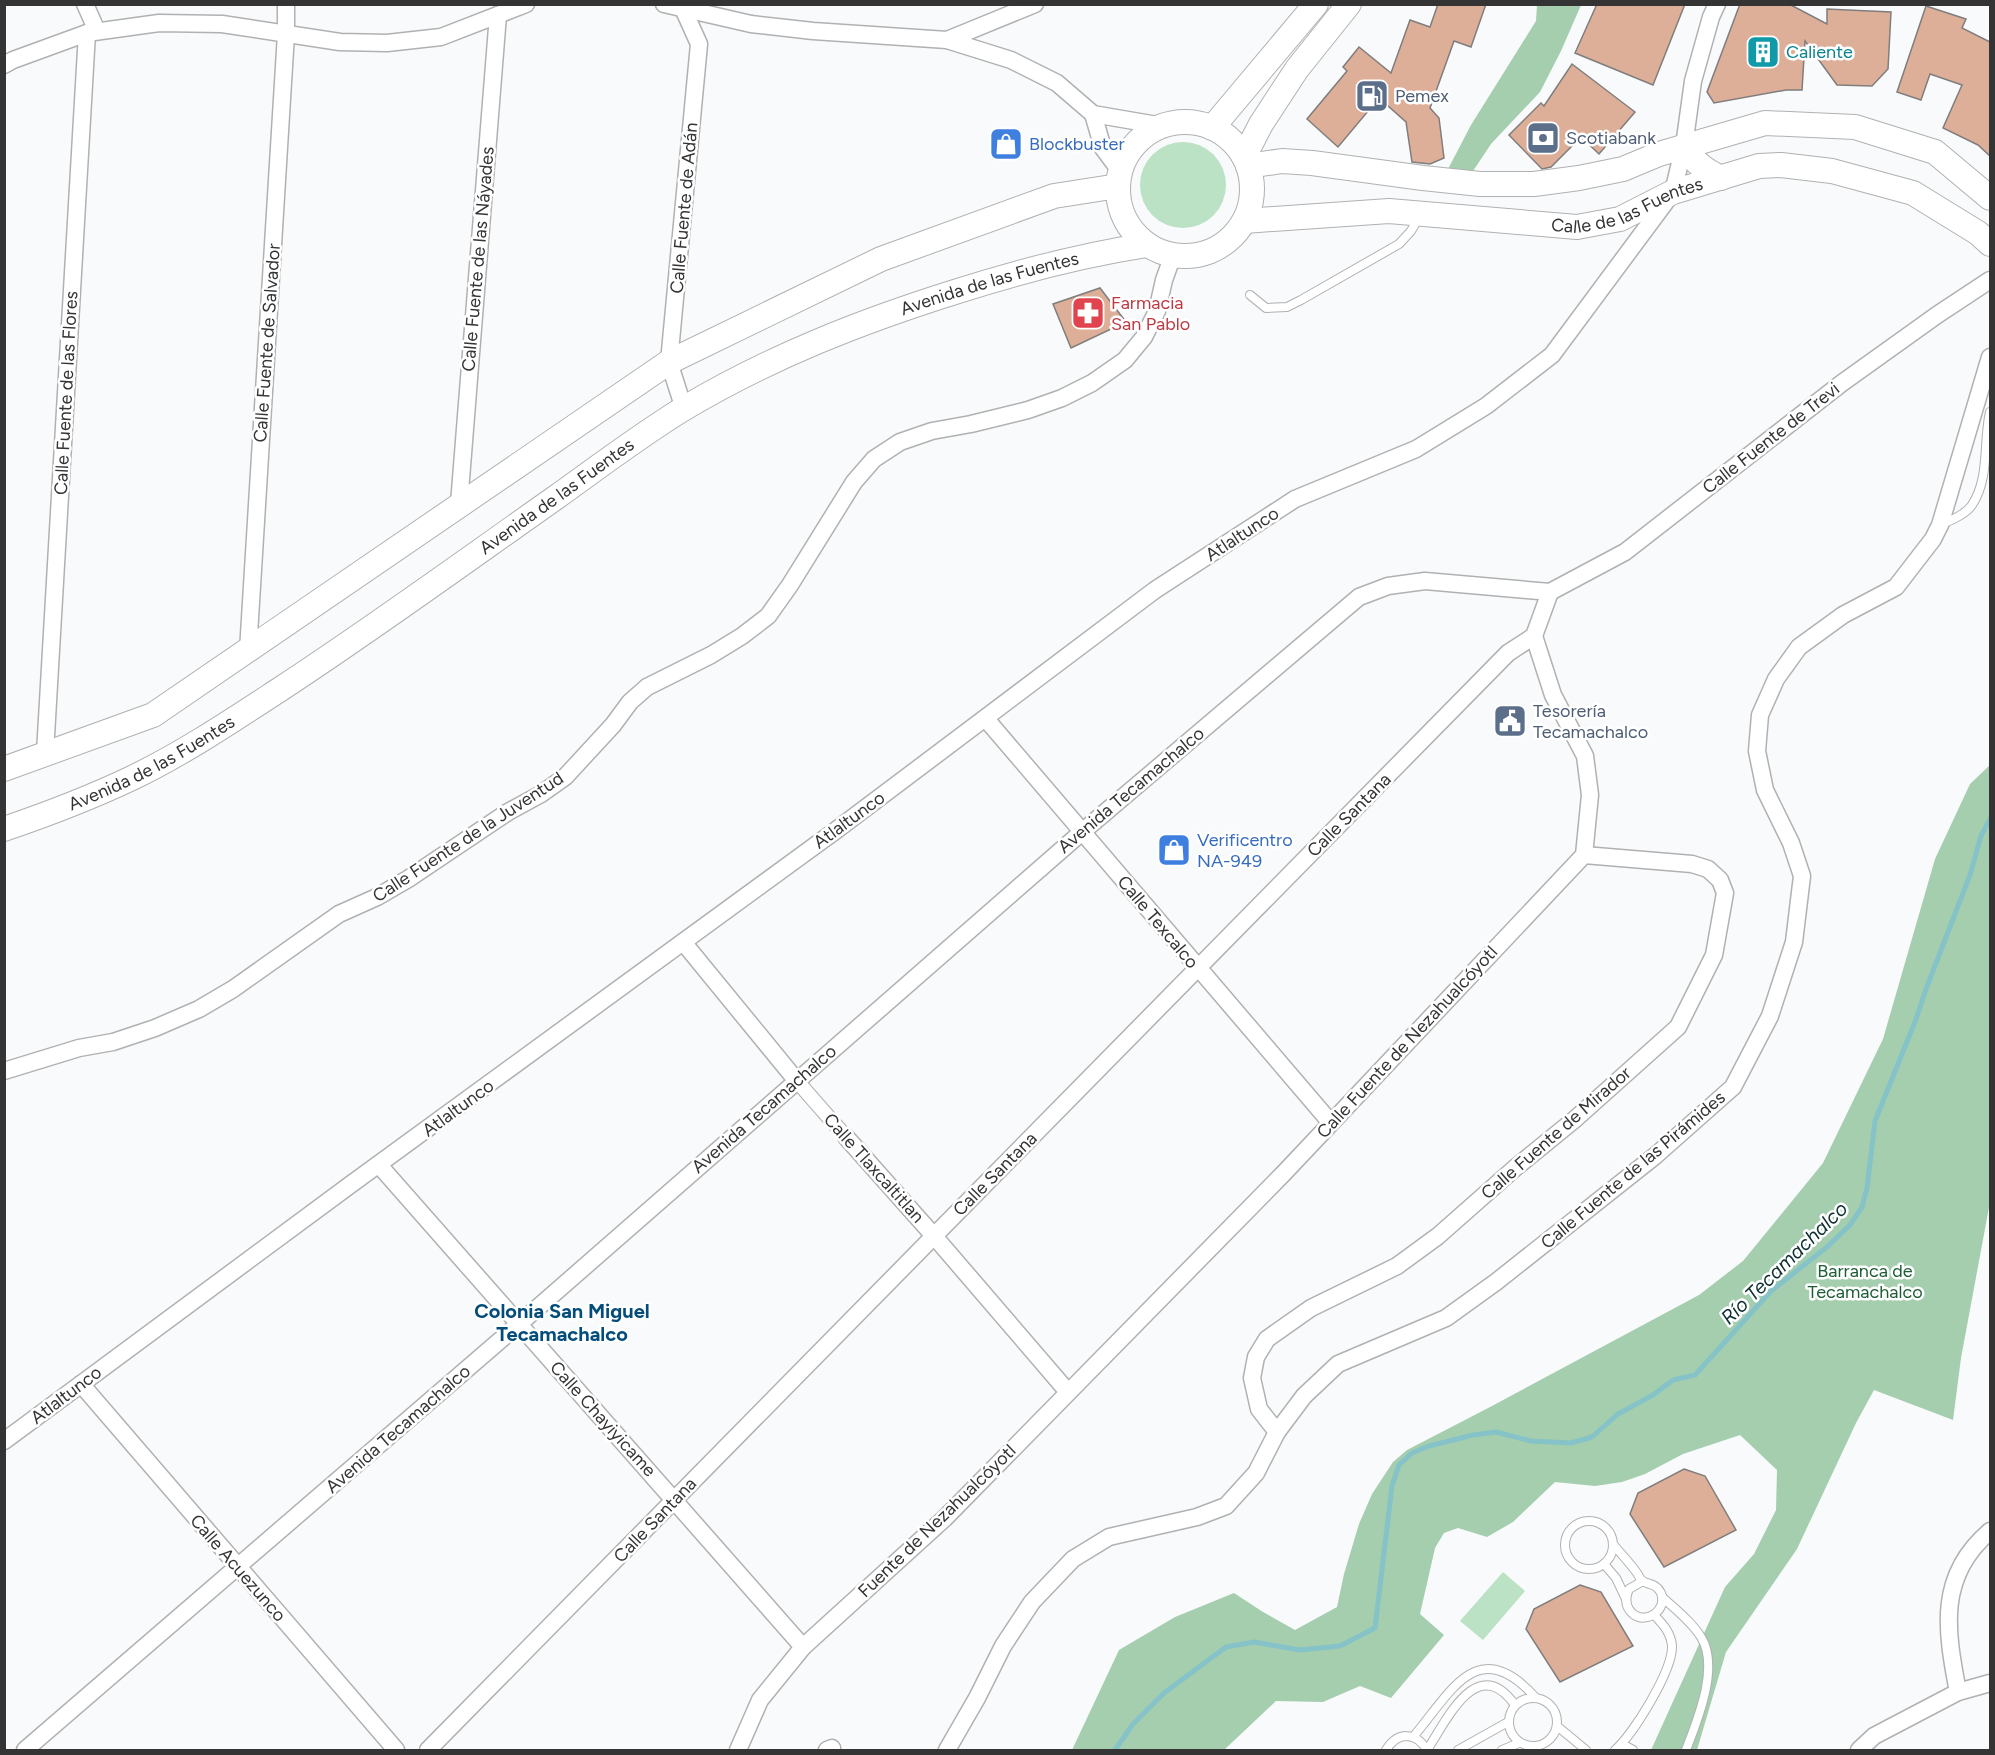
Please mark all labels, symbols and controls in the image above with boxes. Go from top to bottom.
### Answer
building icon: Caliente [1745,34,1781,70]
place label: Caliente [1786,41,1853,63]
fuel station icon: Pemex [1354,78,1390,114]
place label: Pemex [1395,85,1449,107]
bank icon: Scotiabank [1525,120,1561,156]
street label: Calle Fuente de Adán [666,122,702,294]
shop icon: Blockbuster [988,126,1024,162]
place label: Scotiabank [1566,127,1656,149]
place label: Blockbuster [1029,133,1125,155]
street label: Calle Fuente de las Náyades [457,146,499,372]
street label: Calle de las Fuentes [1550,173,1706,238]
street label: Calle Fuente de Salvador [249,243,285,443]
street label: Avenida de las Fuentes [898,247,1081,320]
street label: Calle Fuente de las Flores [50,290,82,496]
place label: Farmacia San Pablo [1111,292,1190,335]
pharmacy icon: Farmacia San Pablo [1070,295,1106,331]
street label: Calle Fuente de Trevi [1698,378,1844,498]
street label: Avenida de las Fuentes [475,434,638,559]
street label: Atlaltunco [1201,502,1283,566]
place label: Tesorería Tecamachalco [1533,700,1648,743]
public building icon: Tesorería Tecamachalco [1492,703,1528,739]
street label: Avenida de las Fuentes [65,711,239,815]
street label: Avenida Tecamachalco [1053,722,1209,858]
street label: Calle Fuente de la Juventud [368,767,568,907]
street label: Calle Santana [1302,768,1396,862]
street label: Atlaltunco [809,787,889,853]
place label: Verificentro NA-949 [1197,829,1293,872]
shop icon: Verificentro NA-949 [1156,832,1192,868]
street label: Calle Texcalco [1113,871,1203,973]
street label: Calle Fuente de Nezahualcóyotl [1312,941,1502,1143]
street label: Avenida Tecamachalco [687,1040,841,1178]
street label: Calle Fuente de Mirador [1477,1062,1635,1204]
street label: Atlaltunco [418,1075,498,1141]
street label: Calle Fuente de las Pirámides [1536,1086,1730,1254]
street label: Calle Tlaxcaltitlan [819,1109,929,1227]
street label: Calle Santana [948,1127,1042,1221]
water label: Río Tecamachalco [1716,1196,1852,1329]
park label: Barranca de Tecamachalco [1807,1260,1923,1303]
district label: Colonia San Miguel Tecamachalco [474,1299,650,1346]
street label: Calle Chayiyicame [545,1357,661,1481]
street label: Avenida Tecamachalco [321,1360,475,1498]
street label: Atlaltunco [26,1361,106,1429]
street label: Fuente de Nezahualcóyotl [854,1440,1020,1602]
street label: Calle Santana [609,1473,701,1567]
street label: Calle Acuezunco [185,1510,291,1626]

